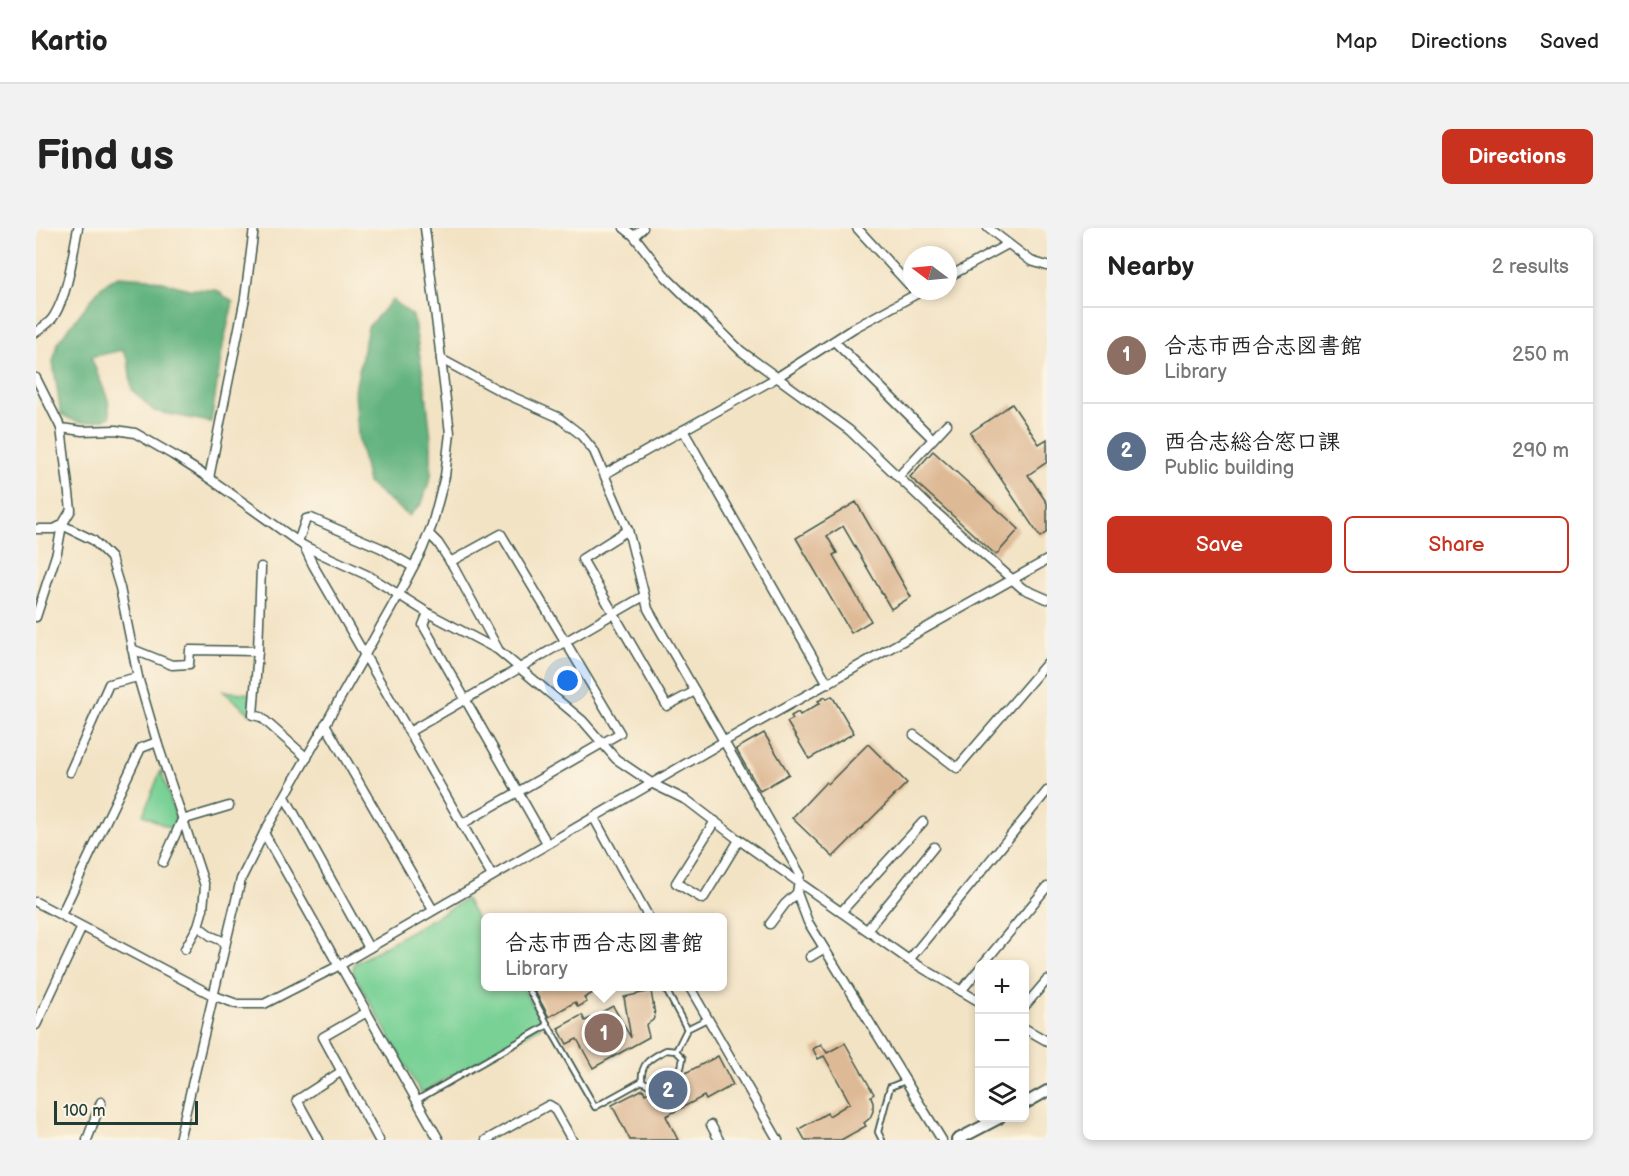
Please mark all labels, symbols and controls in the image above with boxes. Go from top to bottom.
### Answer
text: Kartio [30,25,108,58]
text: Map [1335,29,1378,54]
text: Directions [1411,29,1507,54]
text: Saved [1540,29,1599,54]
button: Directions [1442,129,1593,184]
text: Find us [36,131,174,182]
north arrow [903,246,957,300]
text: Nearby [1107,252,1194,283]
text: 2 results [1492,255,1569,279]
text: 合志市西合志図書館 [1164,333,1362,360]
text: 1 [1122,343,1131,367]
text: 250 m [1512,343,1569,367]
text: Library [1164,360,1227,384]
text: 西合志総合窓口課 [1164,429,1340,456]
text: 2 [1121,439,1132,463]
text: 290 m [1512,439,1569,463]
text: Public building [1164,456,1294,480]
button: Save [1107,516,1332,573]
button: Share [1344,516,1569,573]
your location [553,666,582,695]
popup [481,913,727,991]
text: 合志市西合志図書館 [505,930,703,957]
text: Library [505,957,568,981]
map controls [975,960,1029,1122]
button: + [975,960,1029,1014]
pin: 1 [584,1010,624,1056]
button: − [975,1014,1029,1068]
pin: 2 [648,1068,688,1112]
button: layers [975,1068,1029,1122]
scale bar [54,1098,198,1126]
text: 100 m [63,1102,106,1121]

